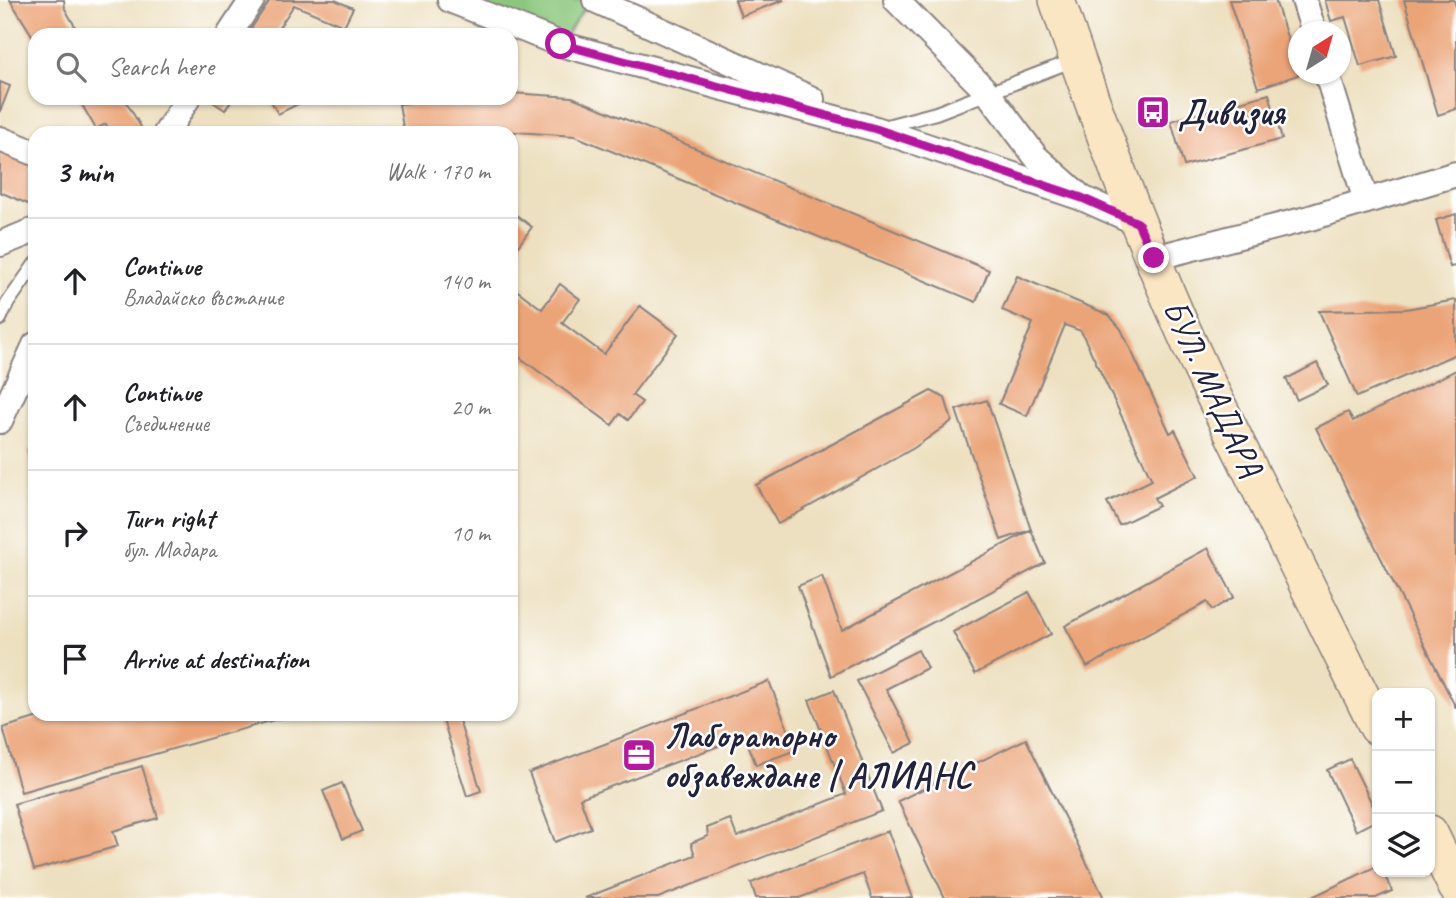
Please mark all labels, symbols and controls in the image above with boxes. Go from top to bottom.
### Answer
north arrow [1288,21,1351,84]
search box [28,28,518,105]
route start [545,28,576,59]
icon: search [52,48,90,86]
text: Search here [108,50,214,83]
place label: Дивизия [1178,90,1287,135]
bus stop icon: Дивизия [1134,93,1172,131]
text: 3 min [56,153,113,191]
text: Walk · 170 m [386,157,490,186]
route end [1138,242,1169,273]
text: Continue [123,250,201,283]
icon: ahead [56,262,94,300]
text: 140 m [441,267,490,296]
text: Владайско въстание [123,283,283,312]
street label: БУЛ. МАДАРА [1152,292,1274,485]
text: Continue [123,376,201,409]
icon: ahead [56,388,94,426]
text: 20 m [451,393,490,422]
text: Съединение [123,409,209,438]
text: Turn right [123,502,214,535]
icon: right [56,514,94,552]
text: 10 m [451,519,490,548]
text: бул. Мадара [123,535,216,564]
icon: arrive [56,640,94,678]
text: Arrive at destination [123,643,309,676]
map controls [1372,688,1435,877]
button: + [1372,688,1435,751]
place label: Лабораторно обзавеждане | АЛИАНС [664,713,976,798]
office icon: Лабораторно обзавеждане | АЛИАНС [620,736,658,774]
button: − [1372,751,1435,814]
button: layers [1372,814,1435,877]

